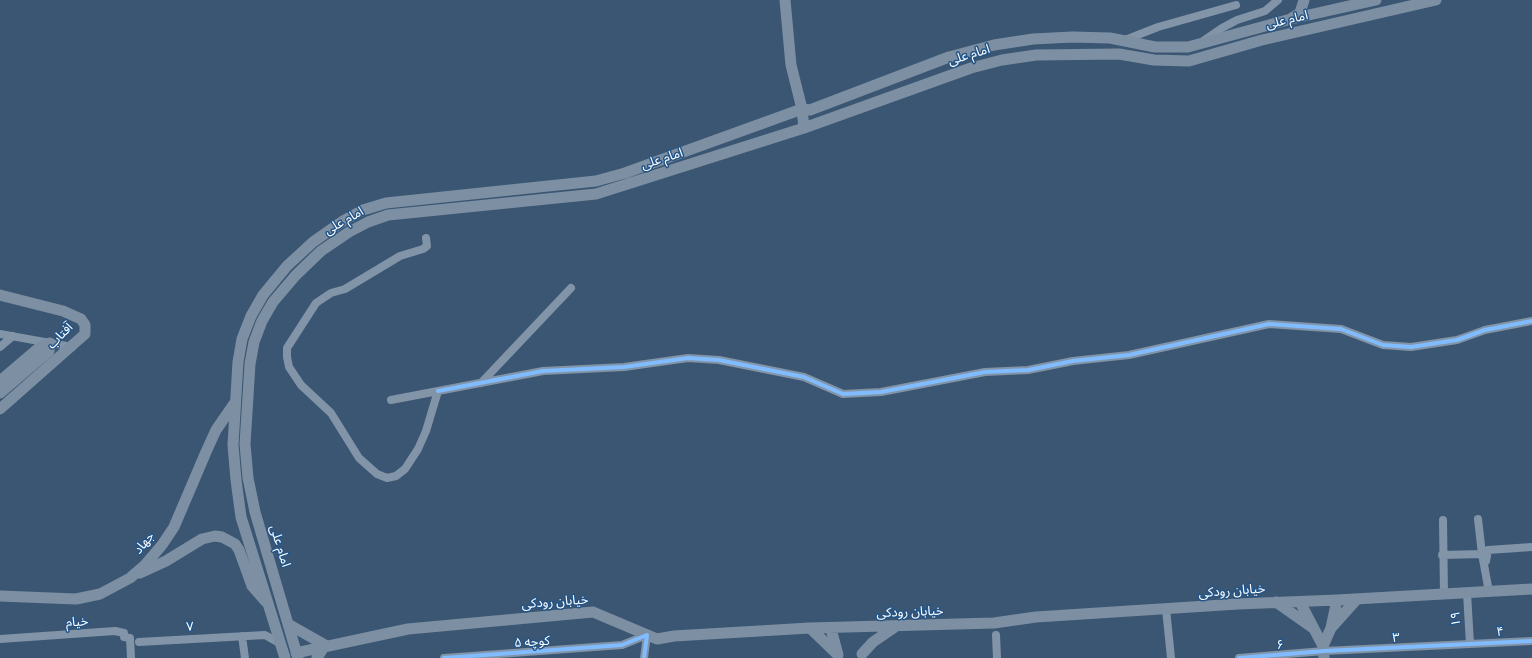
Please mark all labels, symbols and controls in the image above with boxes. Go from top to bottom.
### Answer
street label: امام علی [1264,8,1310,32]
street label: امام علی [946,41,992,69]
street label: امام علی [639,145,685,173]
street label: امام علی [322,204,366,238]
street label: آفتاب [44,320,76,352]
street label: امام علی [266,523,294,569]
street label: جهاد [130,529,158,557]
street label: خیابان رودکی [1198,581,1266,601]
street label: خیابان رودکی [521,592,589,612]
street label: خیابان رودکی [876,603,944,621]
street label: ۱۹ [1448,611,1464,627]
street label: خیام [65,613,89,631]
street label: ۷ [186,619,194,635]
street label: ۴ [1496,624,1504,640]
street label: ۳ [1392,630,1400,646]
street label: کوچه ۵ [514,633,550,651]
street label: ۶ [1276,637,1284,653]

